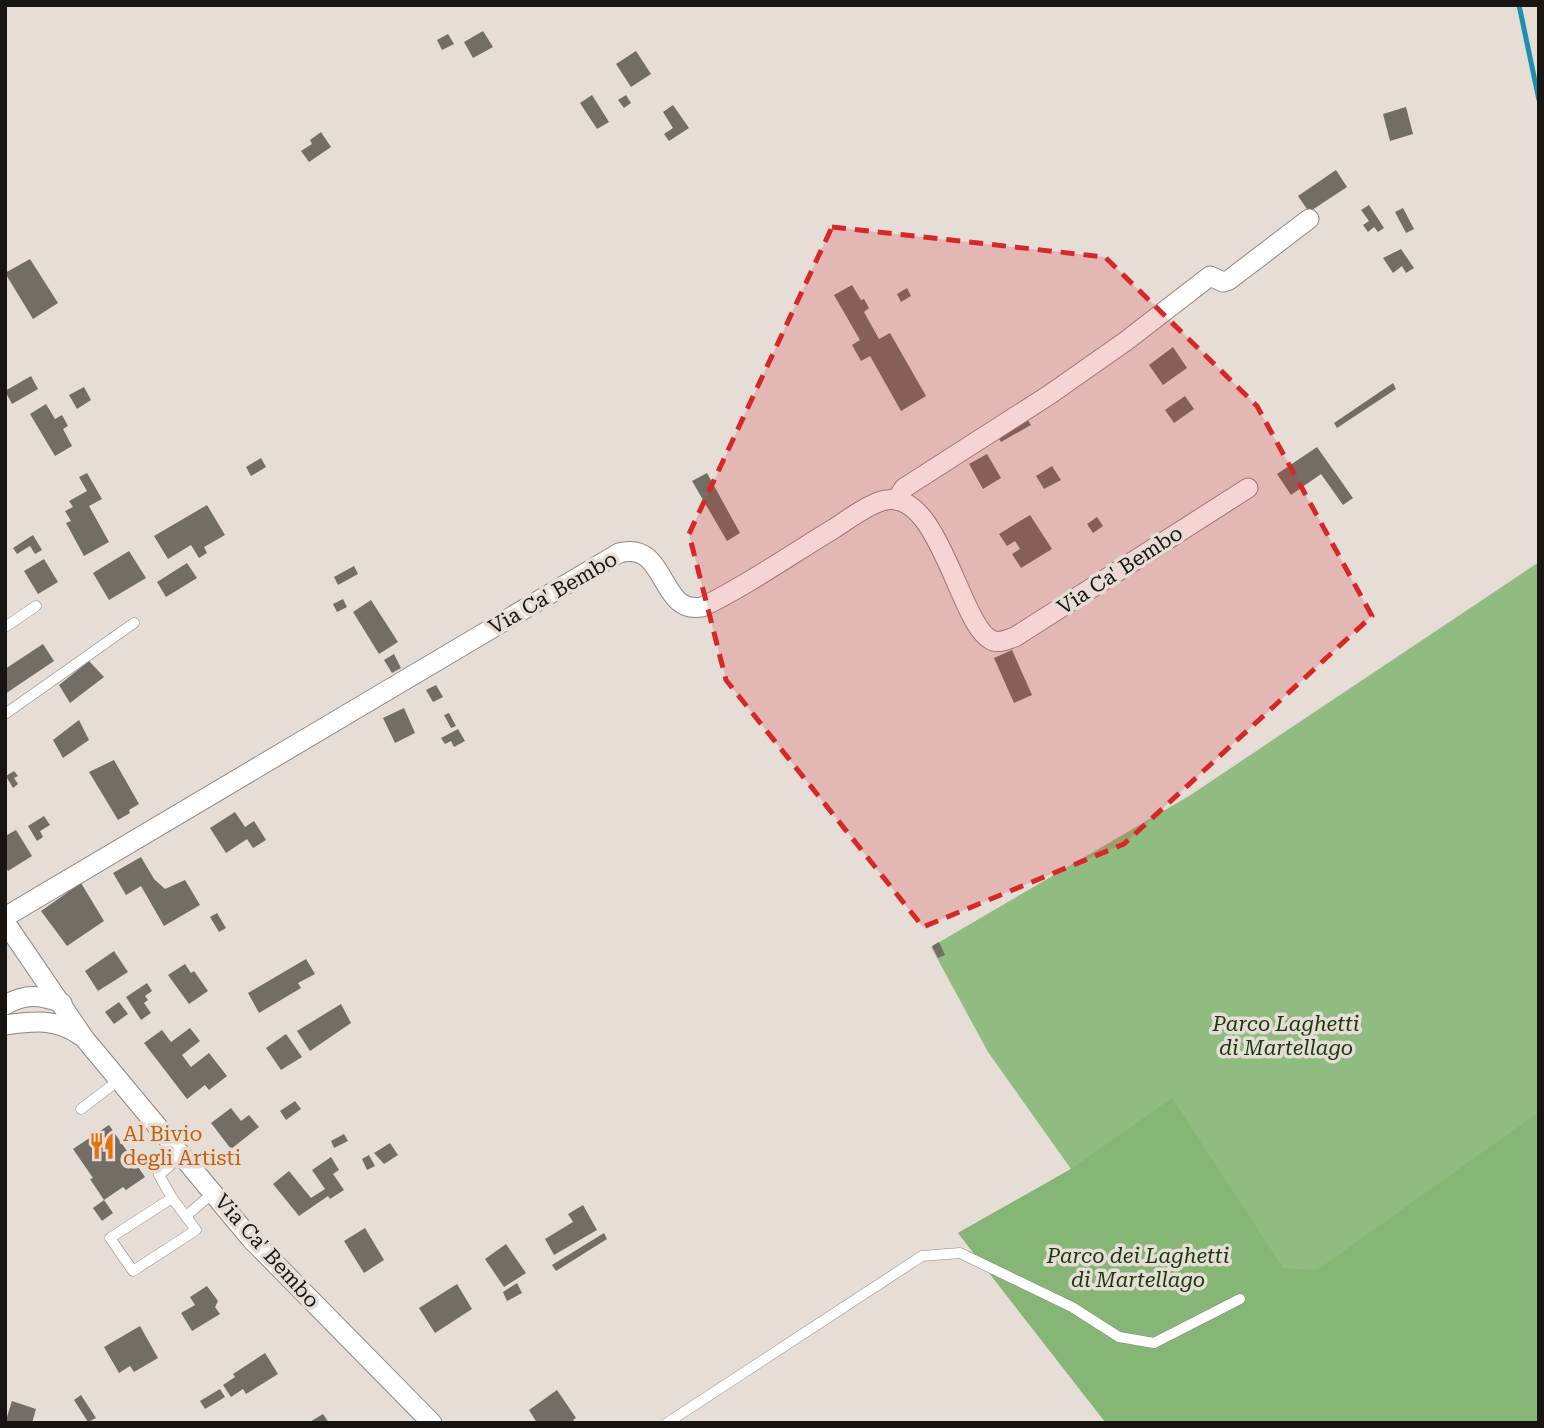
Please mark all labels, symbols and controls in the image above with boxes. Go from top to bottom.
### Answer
street label: Via Ca' Bembo [1053,521,1187,619]
street label: Via Ca' Bembo [485,547,621,639]
park label: Parco Laghetti di Martellago [1212,1012,1359,1060]
place label: Al Bivio degli Artisti [123,1122,241,1170]
restaurant icon: Al Bivio degli Artisti [87,1131,117,1161]
street label: Via Ca' Bembo [210,1189,324,1313]
park label: Parco dei Laghetti di Martellago [1046,1244,1229,1292]

